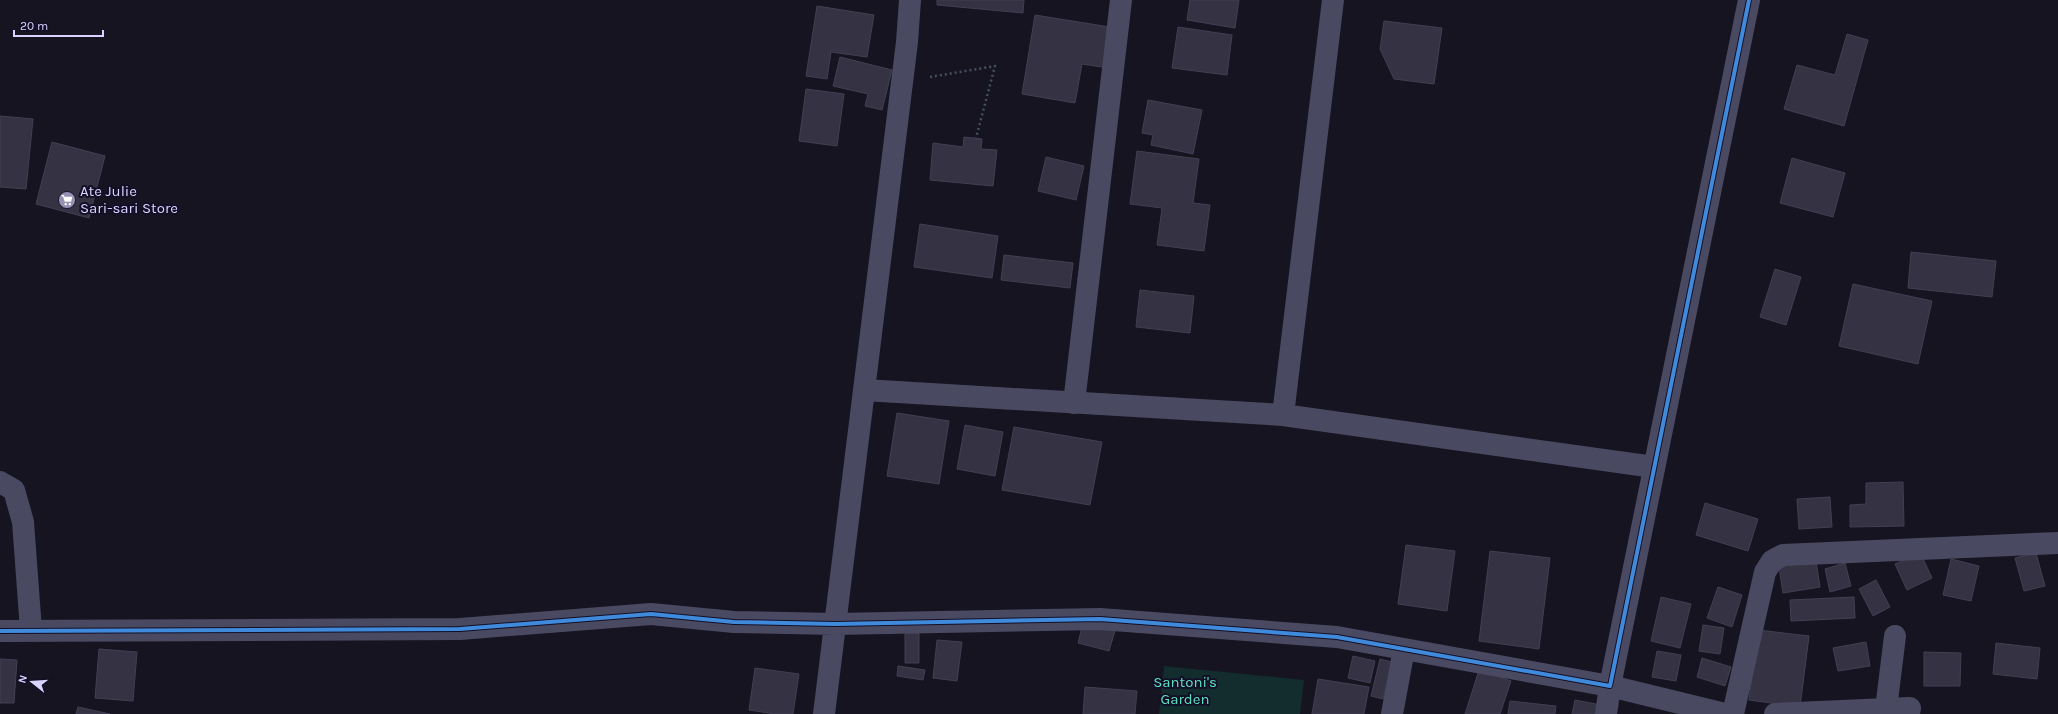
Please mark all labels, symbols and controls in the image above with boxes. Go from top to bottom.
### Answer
scale bar [14,12,103,38]
text: 20 m [20,19,48,33]
place label: Ate Julie Sari-sari Store [80,182,178,217]
supermarket icon: Ate Julie Sari-sari Store [57,190,77,210]
north arrow [12,662,52,702]
park label: Santoni's Garden [1153,673,1217,708]
text: N [16,674,30,685]

